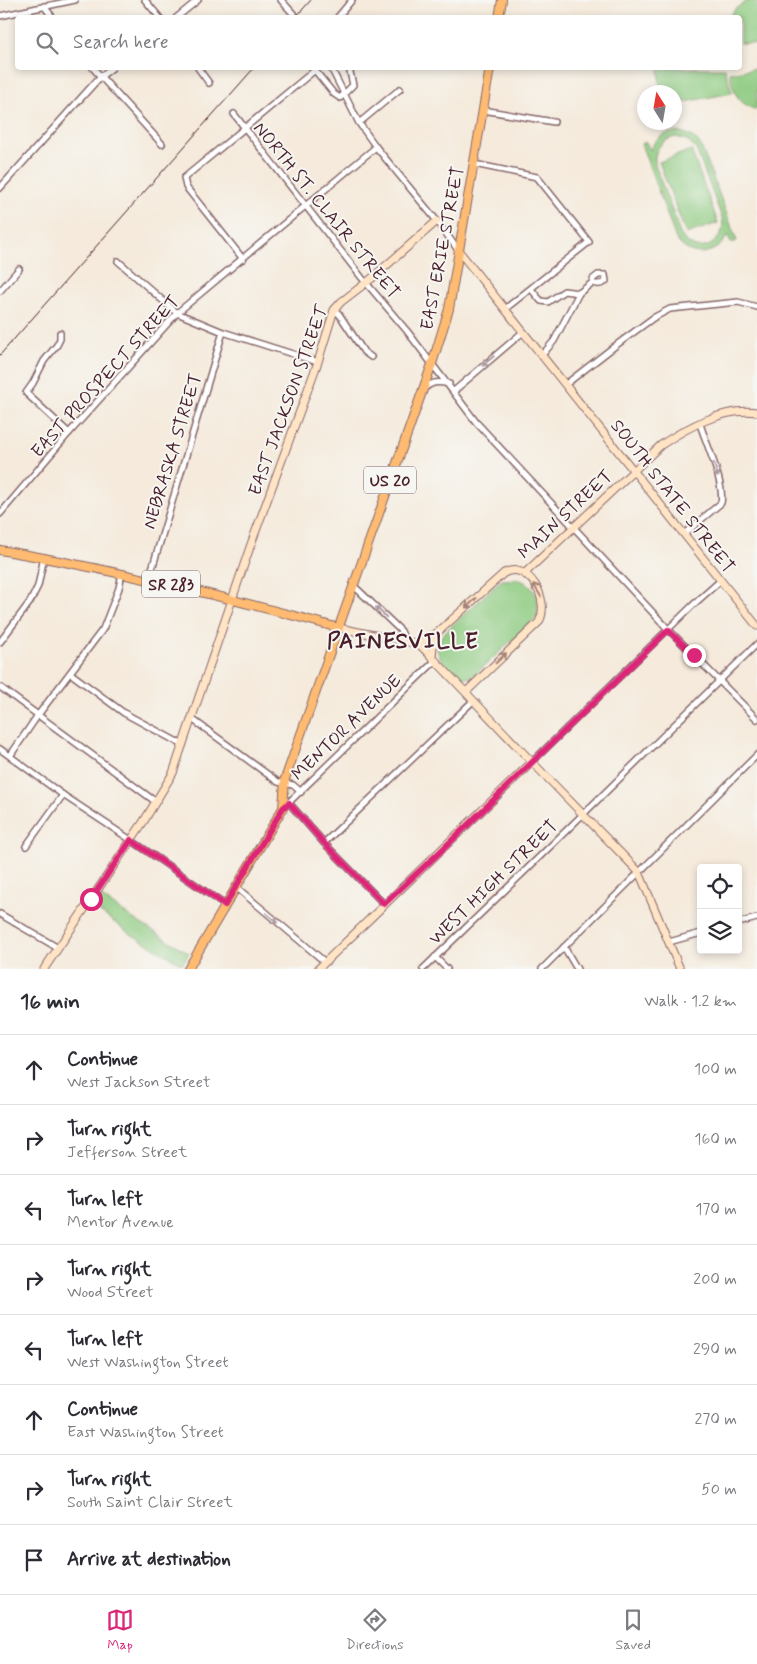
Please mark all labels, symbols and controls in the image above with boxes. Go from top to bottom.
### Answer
search box [15,15,742,70]
icon: search [33,29,61,57]
text: Search here [73,30,169,55]
north arrow [637,85,682,130]
street label: NORTH ST. CLAIR STREET [247,117,405,304]
street label: EAST ERIE STREET [415,164,471,332]
street label: EAST PROSPECT STREET [26,290,185,463]
street label: EAST JACKSON STREET [243,301,335,499]
one-way arrow [482,356,495,367]
street label: NEBRASKA STREET [138,370,208,532]
street label: SOUTH STATE STREET [605,415,740,578]
one-way arrow [711,462,721,478]
street label: MAIN STREET [513,465,618,565]
road number: US 20 [364,466,416,494]
road number: SR 283 [142,570,200,598]
one-way arrow [532,583,543,597]
one-way arrow [465,597,478,608]
one-way arrow [375,606,387,618]
district label: PAINESVILLE [327,628,479,656]
route end [683,644,706,667]
one-way arrow [495,652,507,664]
street label: MENTOR AVENUE [287,669,407,786]
street label: WEST HIGH STREET [424,815,563,951]
map controls [697,864,742,954]
button: locate [697,864,742,909]
route start [80,888,103,911]
button: layers [697,909,742,954]
one-way arrow [266,912,279,924]
text: 16 min [20,988,80,1016]
text: Walk · 1.2 km [644,991,737,1012]
text: Continue [67,1047,138,1072]
icon: ahead [20,1056,48,1084]
text: 100 m [694,1059,737,1080]
text: West Jackson Street [67,1072,210,1093]
text: Turn right [67,1117,151,1142]
icon: right [20,1126,48,1154]
text: 160 m [694,1129,737,1150]
text: Jefferson Street [67,1142,187,1163]
text: Turn left [67,1187,143,1212]
icon: left [20,1196,48,1224]
text: 170 m [695,1199,737,1220]
text: Mentor Avenue [67,1212,174,1233]
text: Turn right [67,1257,151,1282]
icon: right [20,1266,48,1294]
text: 200 m [693,1269,737,1290]
text: Wood Street [67,1282,153,1303]
text: Turn left [67,1327,143,1352]
icon: left [20,1336,48,1364]
text: 290 m [693,1339,737,1360]
text: West Washington Street [67,1352,228,1373]
text: Continue [67,1397,138,1422]
icon: ahead [20,1406,48,1434]
text: 270 m [694,1409,737,1430]
text: East Washington Street [67,1422,224,1443]
text: Turn right [67,1467,151,1492]
icon: right [20,1476,48,1504]
text: 50 m [701,1479,737,1500]
text: South Saint Clair Street [67,1492,233,1513]
icon: arrive [20,1546,48,1574]
text: Arrive at destination [67,1547,231,1572]
tab: Map [106,1606,134,1654]
tab: Directions [346,1606,404,1654]
tab: Saved [616,1606,651,1654]

